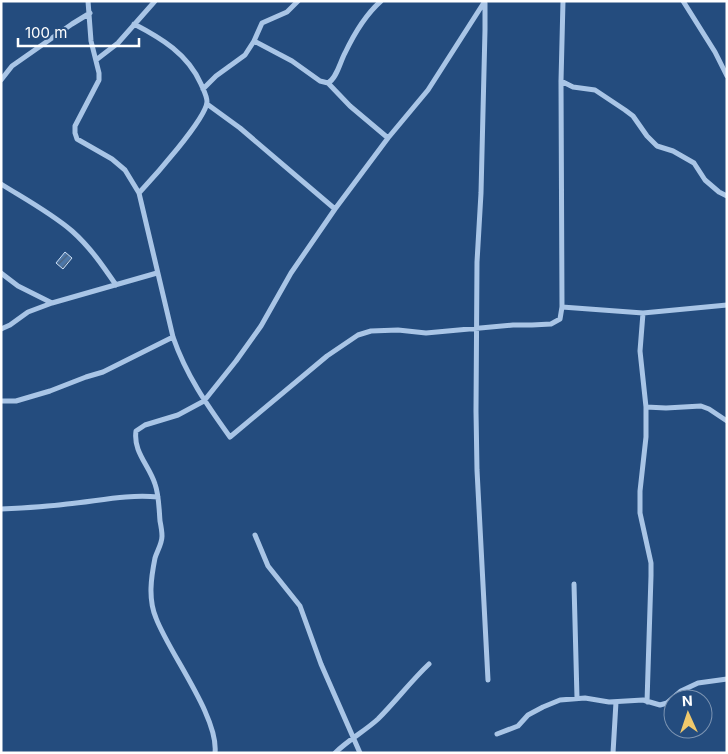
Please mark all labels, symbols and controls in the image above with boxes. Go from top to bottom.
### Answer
scale bar [18,15,139,47]
text: 100 m [25,23,67,42]
north arrow [663,689,713,739]
text: N [682,692,693,709]

